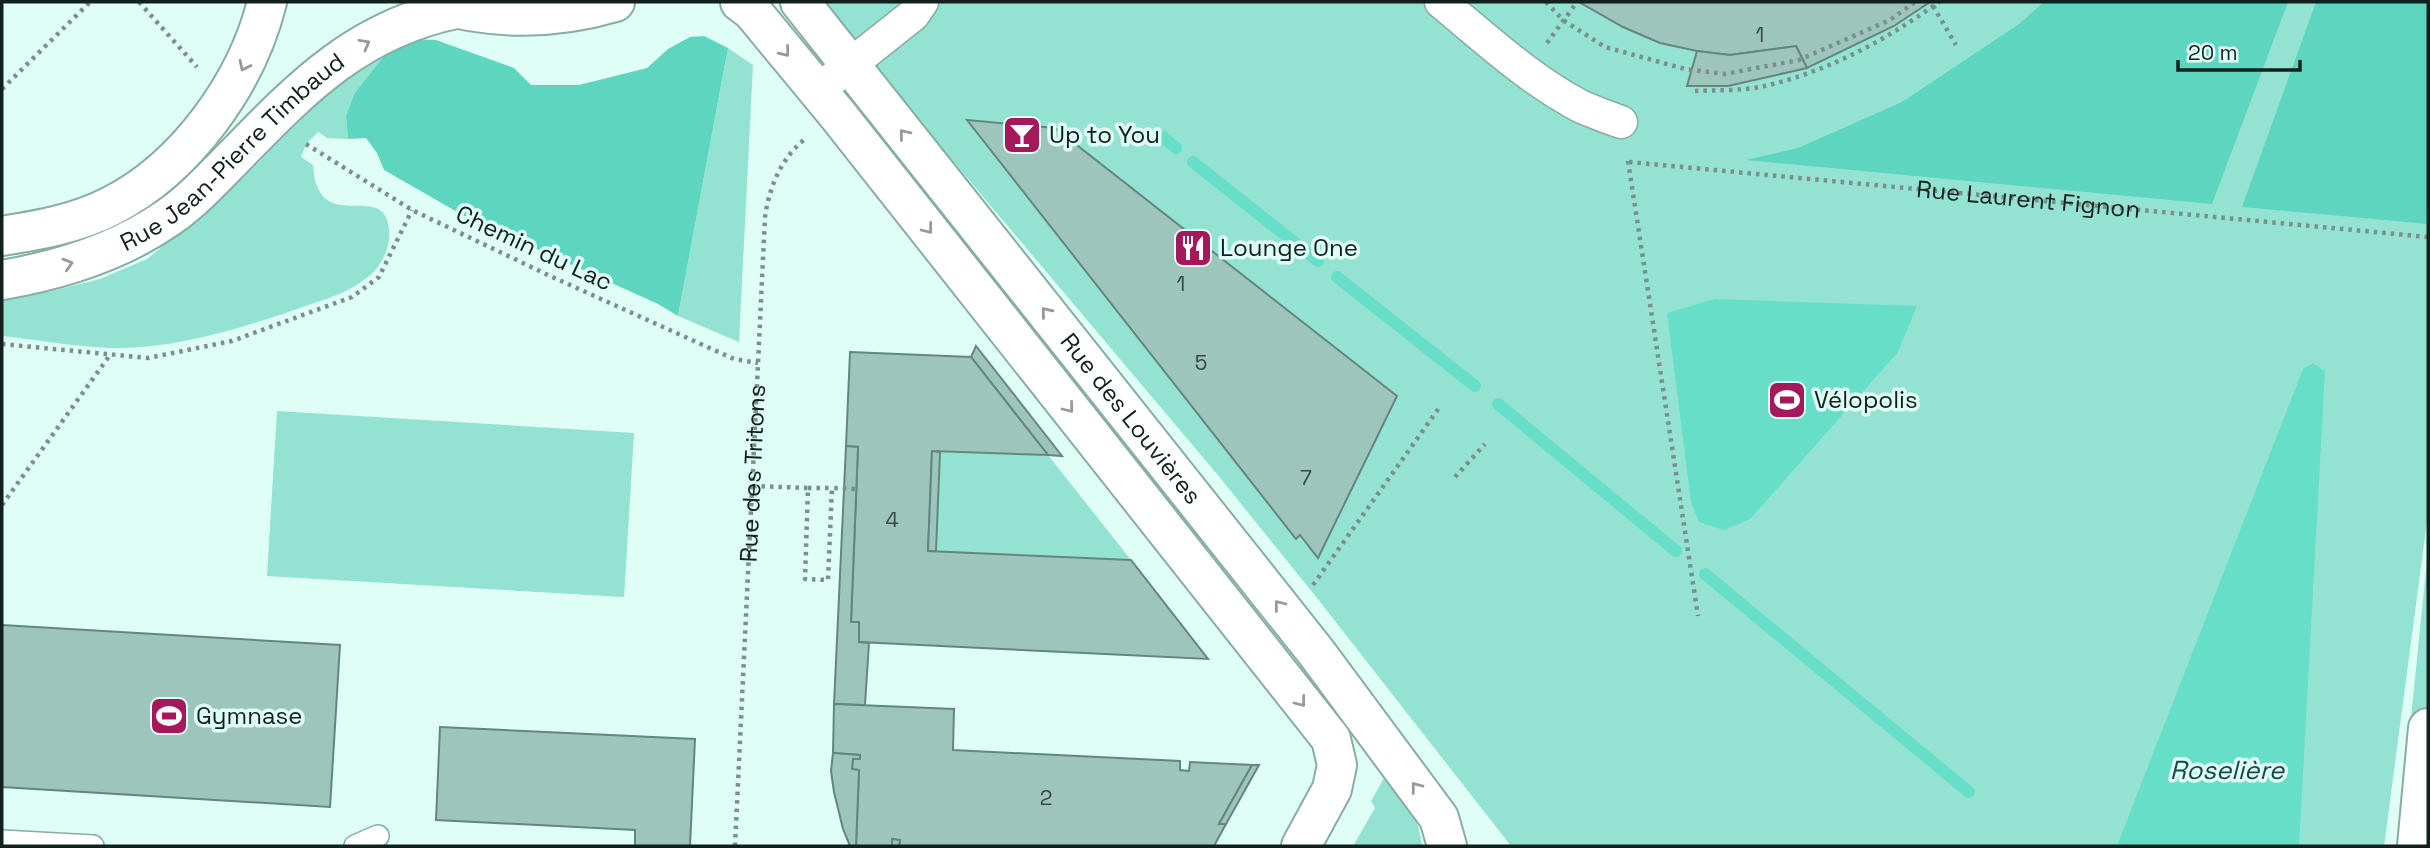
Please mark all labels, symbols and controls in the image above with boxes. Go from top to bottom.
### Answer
house number: 1 [1756,21,1764,48]
scale bar [2178,28,2300,72]
one-way arrow [358,39,370,52]
text: 20 m [2188,39,2238,66]
one-way arrow [777,44,789,57]
street label: Rue Jean-Pierre Timbaud [115,46,350,258]
one-way arrow [238,59,252,71]
bar icon: Up to You [1001,114,1043,156]
place label: Up to You [1049,119,1160,150]
one-way arrow [900,130,912,143]
street label: Rue Laurent Fignon [1915,173,2142,225]
street label: Chemin du Lac [451,198,617,297]
one-way arrow [920,221,932,234]
restaurant icon: Lounge One [1172,227,1214,269]
place label: Lounge One [1220,232,1358,263]
one-way arrow [62,258,74,273]
house number: 1 [1177,270,1185,297]
one-way arrow [1041,308,1054,320]
street label: Rue des Louvières [1054,327,1209,510]
house number: 5 [1195,349,1207,376]
sports icon: Vélopolis [1766,379,1808,421]
street label: Rue des Tritons [733,384,772,563]
place label: Vélopolis [1814,384,1918,415]
one-way arrow [1061,400,1074,412]
house number: 7 [1300,464,1312,491]
house number: 4 [885,506,899,533]
one-way arrow [1274,601,1287,613]
one-way arrow [1293,694,1306,706]
sports icon: Gymnase [148,695,190,737]
place label: Gymnase [196,700,302,731]
water label: Roselière [2170,753,2286,787]
one-way arrow [1412,782,1425,794]
house number: 2 [1040,784,1052,811]

